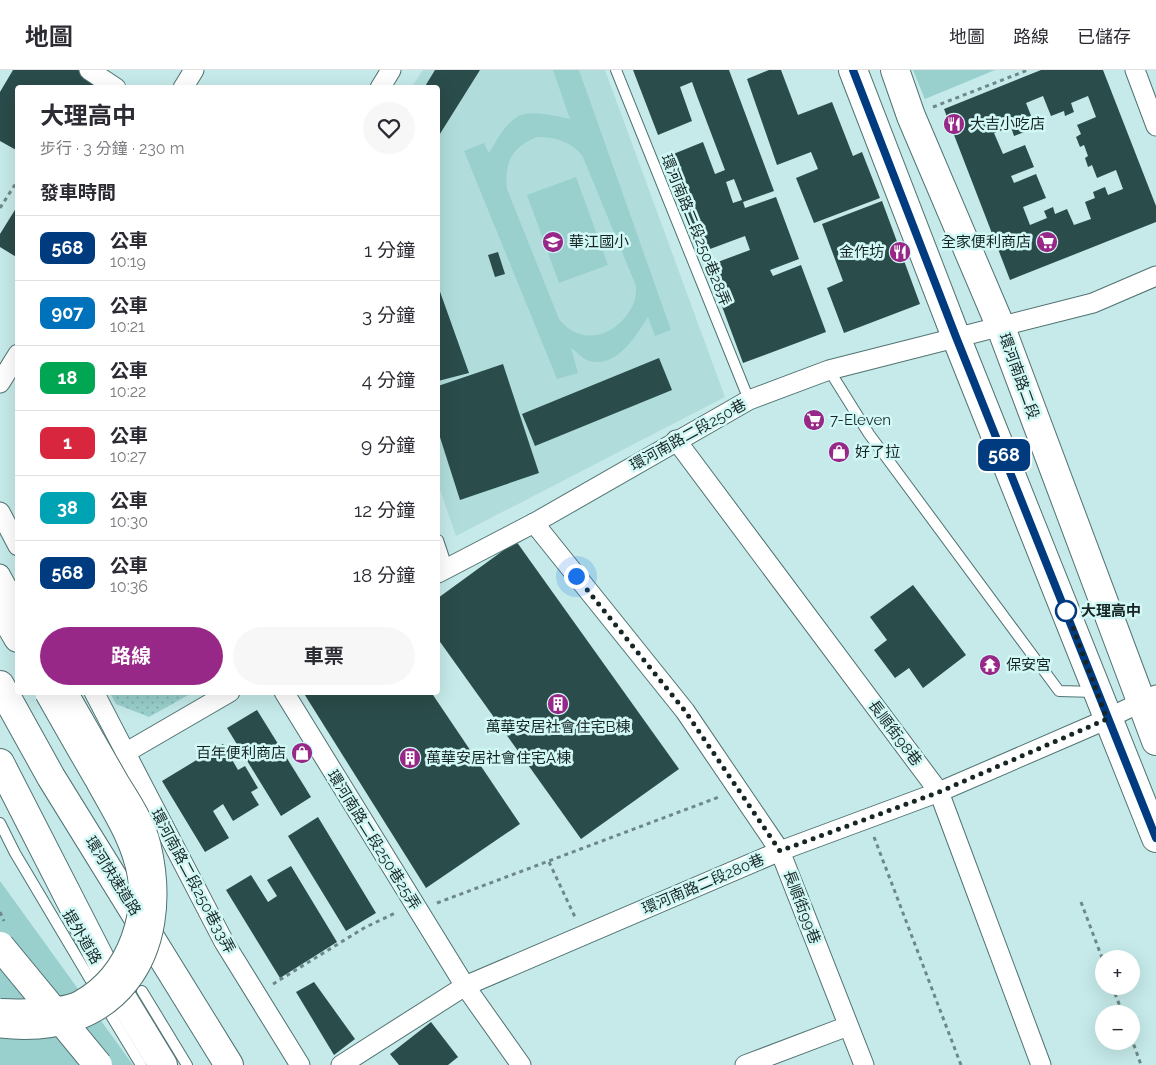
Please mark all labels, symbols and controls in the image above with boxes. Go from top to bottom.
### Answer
text: 地圖 [25,22,73,51]
text: 地圖 [949,26,985,47]
text: 路線 [1013,26,1049,47]
text: 已儲存 [1077,26,1131,47]
text: 大理高中 [40,101,136,130]
button: heart [363,102,415,154]
restaurant icon: 大吉小吃店 [942,112,966,136]
place label: 大吉小吃店 [970,115,1045,133]
text: 步行 · 3 分鐘 · 230 m [40,139,184,158]
street label: 環河南路二段250巷28弄 [657,152,735,308]
text: 發車時間 [40,181,116,203]
text: 公車 [110,229,148,251]
school or university icon: 華江國小 [541,230,565,254]
supermarket icon: 全家便利商店 [1035,230,1059,254]
place label: 華江國小 [569,233,629,251]
place label: 全家便利商店 [941,233,1031,251]
text: 568 [52,237,83,258]
text: 1 分鐘 [364,239,415,261]
restaurant icon: 金作坊 [888,240,912,264]
place label: 金作坊 [839,243,884,261]
text: 10:19 [110,252,146,271]
text: 公車 [110,294,148,316]
text: 907 [52,302,83,323]
text: 3 分鐘 [362,304,415,326]
text: 10:21 [110,317,145,336]
street label: 環河南路二段 [995,331,1043,421]
text: 公車 [110,359,148,381]
text: 18 [58,367,77,388]
text: 4 分鐘 [362,369,415,391]
text: 10:22 [110,382,146,401]
street label: 環河南路二段250巷 [627,396,749,474]
supermarket icon: 7-Eleven [802,408,826,432]
place label: 7-Eleven [830,411,891,429]
text: 公車 [110,424,148,446]
text: 1 [63,432,72,453]
text: 9 分鐘 [361,434,415,456]
line badge: 568 [975,439,1033,471]
shop icon: 好了拉 [827,440,851,464]
place label: 好了拉 [855,443,900,461]
text: 568 [988,444,1020,465]
text: 10:27 [110,447,147,466]
text: 公車 [110,489,148,511]
text: 38 [57,497,78,518]
text: 12 分鐘 [354,499,415,521]
text: 10:30 [110,512,148,531]
text: 公車 [110,554,148,576]
text: 568 [52,562,83,583]
text: 18 分鐘 [353,564,415,586]
your location [564,564,589,589]
text: 10:36 [110,577,148,596]
marker: 大理高中 [1055,600,1077,622]
place label: 大理高中 [1081,602,1141,620]
button: 路線 [40,627,223,685]
button: 車票 [233,627,415,685]
temple icon: 保安宮 [978,653,1002,677]
place label: 保安宮 [1006,656,1051,674]
building icon: 萬華安居社會住宅B棟 [546,692,570,716]
street label: 長順街98巷 [864,697,926,769]
place label: 萬華安居社會住宅B棟 [486,718,631,736]
shop icon: 百年便利商店 [290,741,314,765]
place label: 百年便利商店 [196,744,286,762]
building icon: 萬華安居社會住宅A棟 [398,746,422,770]
place label: 萬華安居社會住宅A棟 [426,749,571,767]
street label: 環河南路二段250巷25弄 [324,767,424,913]
street label: 環河南路二段250巷33弄 [147,806,239,956]
street label: 環河快速道路 [82,833,144,919]
street label: 環河南路二段280巷 [639,850,767,918]
street label: 長順街99巷 [780,868,824,946]
street label: 提外道路 [59,907,105,967]
map controls [1095,950,1140,1050]
button: + [1095,950,1140,995]
button: − [1095,1005,1140,1050]

